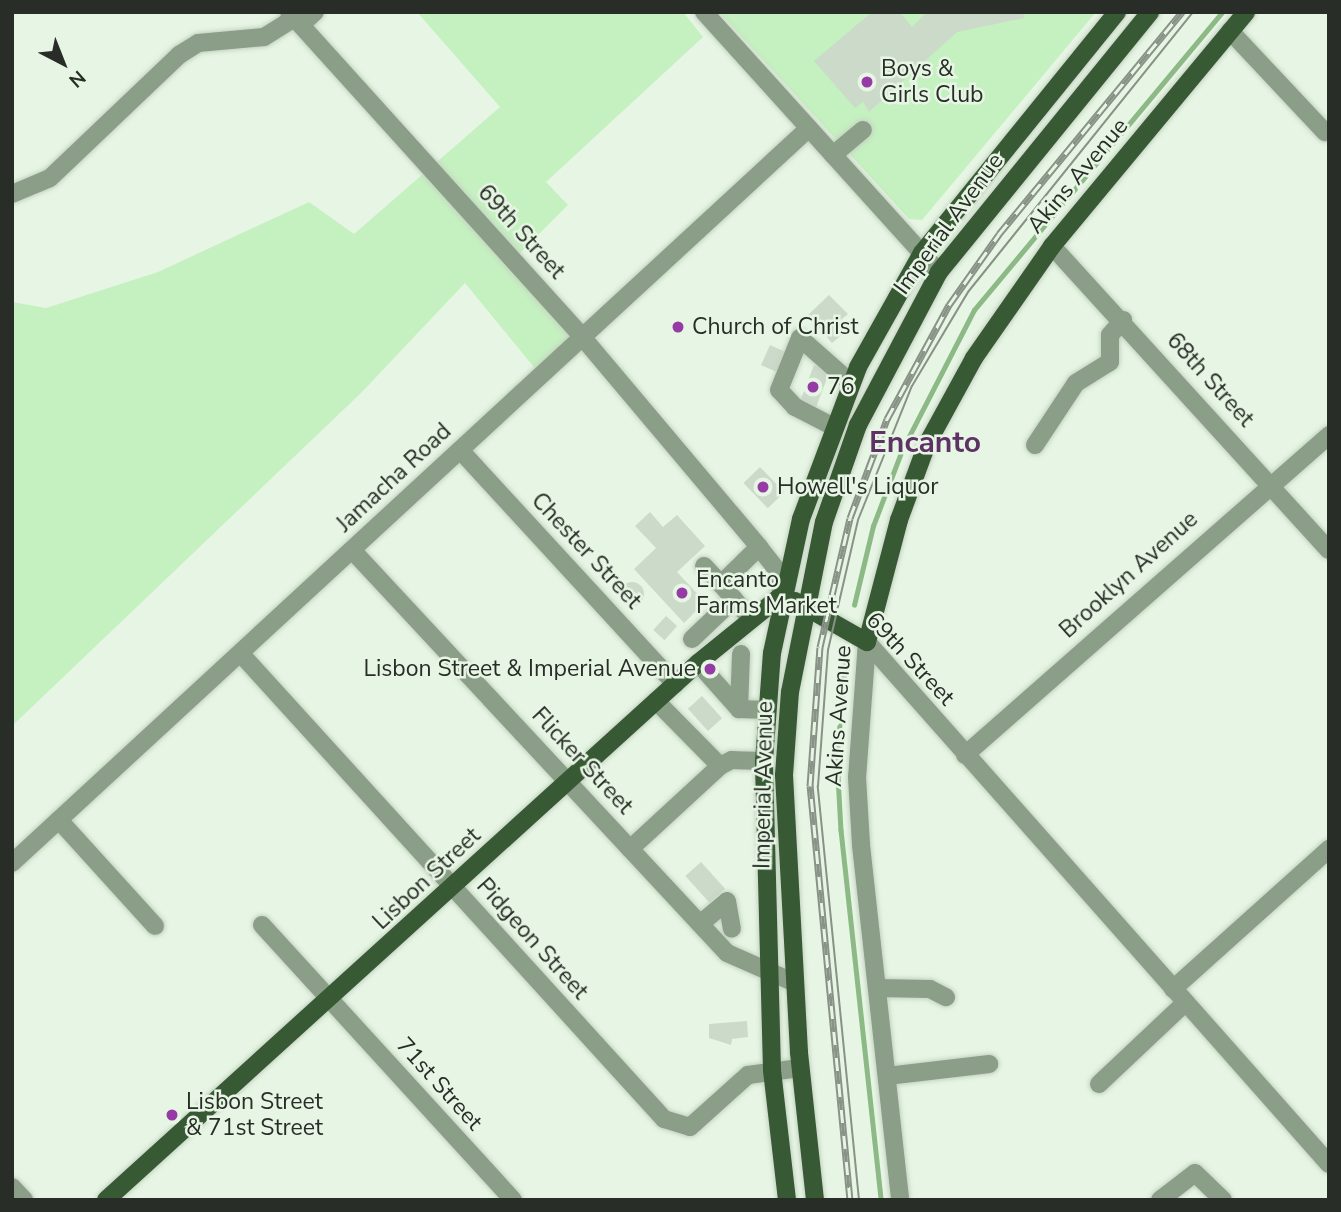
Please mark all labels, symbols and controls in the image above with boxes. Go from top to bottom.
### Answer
north arrow [28,28,98,98]
place label: Boys & Girls Club [881,55,984,109]
text: N [63,64,91,93]
marker: Boys & Girls Club [859,74,875,90]
street label: Akins Avenue [1022,113,1134,239]
street label: Imperial Avenue [888,148,1010,300]
street label: 69th Street [471,179,571,285]
place label: Church of Christ [692,313,859,341]
marker: Church of Christ [670,319,686,335]
street label: 68th Street [1160,327,1260,433]
place label: 76 [827,373,855,401]
marker: 76 [805,379,821,395]
street label: Jamacha Road [331,418,457,538]
district label: Encanto [869,425,981,461]
place label: Howell's Liquor [777,473,939,501]
marker: Howell's Liquor [755,479,771,495]
street label: Chester Street [525,487,647,615]
street label: Brooklyn Avenue [1054,506,1204,644]
place label: Encanto Farms Market [696,566,837,620]
marker: Encanto Farms Market [674,585,690,601]
street label: 69th Street [860,607,960,711]
street label: Akins Avenue [820,644,858,788]
place label: Lisbon Street & Imperial Avenue [363,655,696,683]
marker: Lisbon Street & Imperial Avenue [702,661,718,677]
street label: Imperial Avenue [749,701,779,869]
street label: Flicker Street [526,702,638,820]
street label: Lisbon Street [368,822,486,936]
street label: Pidgeon Street [470,873,594,1005]
street label: 71st Street [390,1032,488,1136]
place label: Lisbon Street & 71st Street [186,1088,323,1142]
marker: Lisbon Street & 71st Street [164,1107,180,1123]

